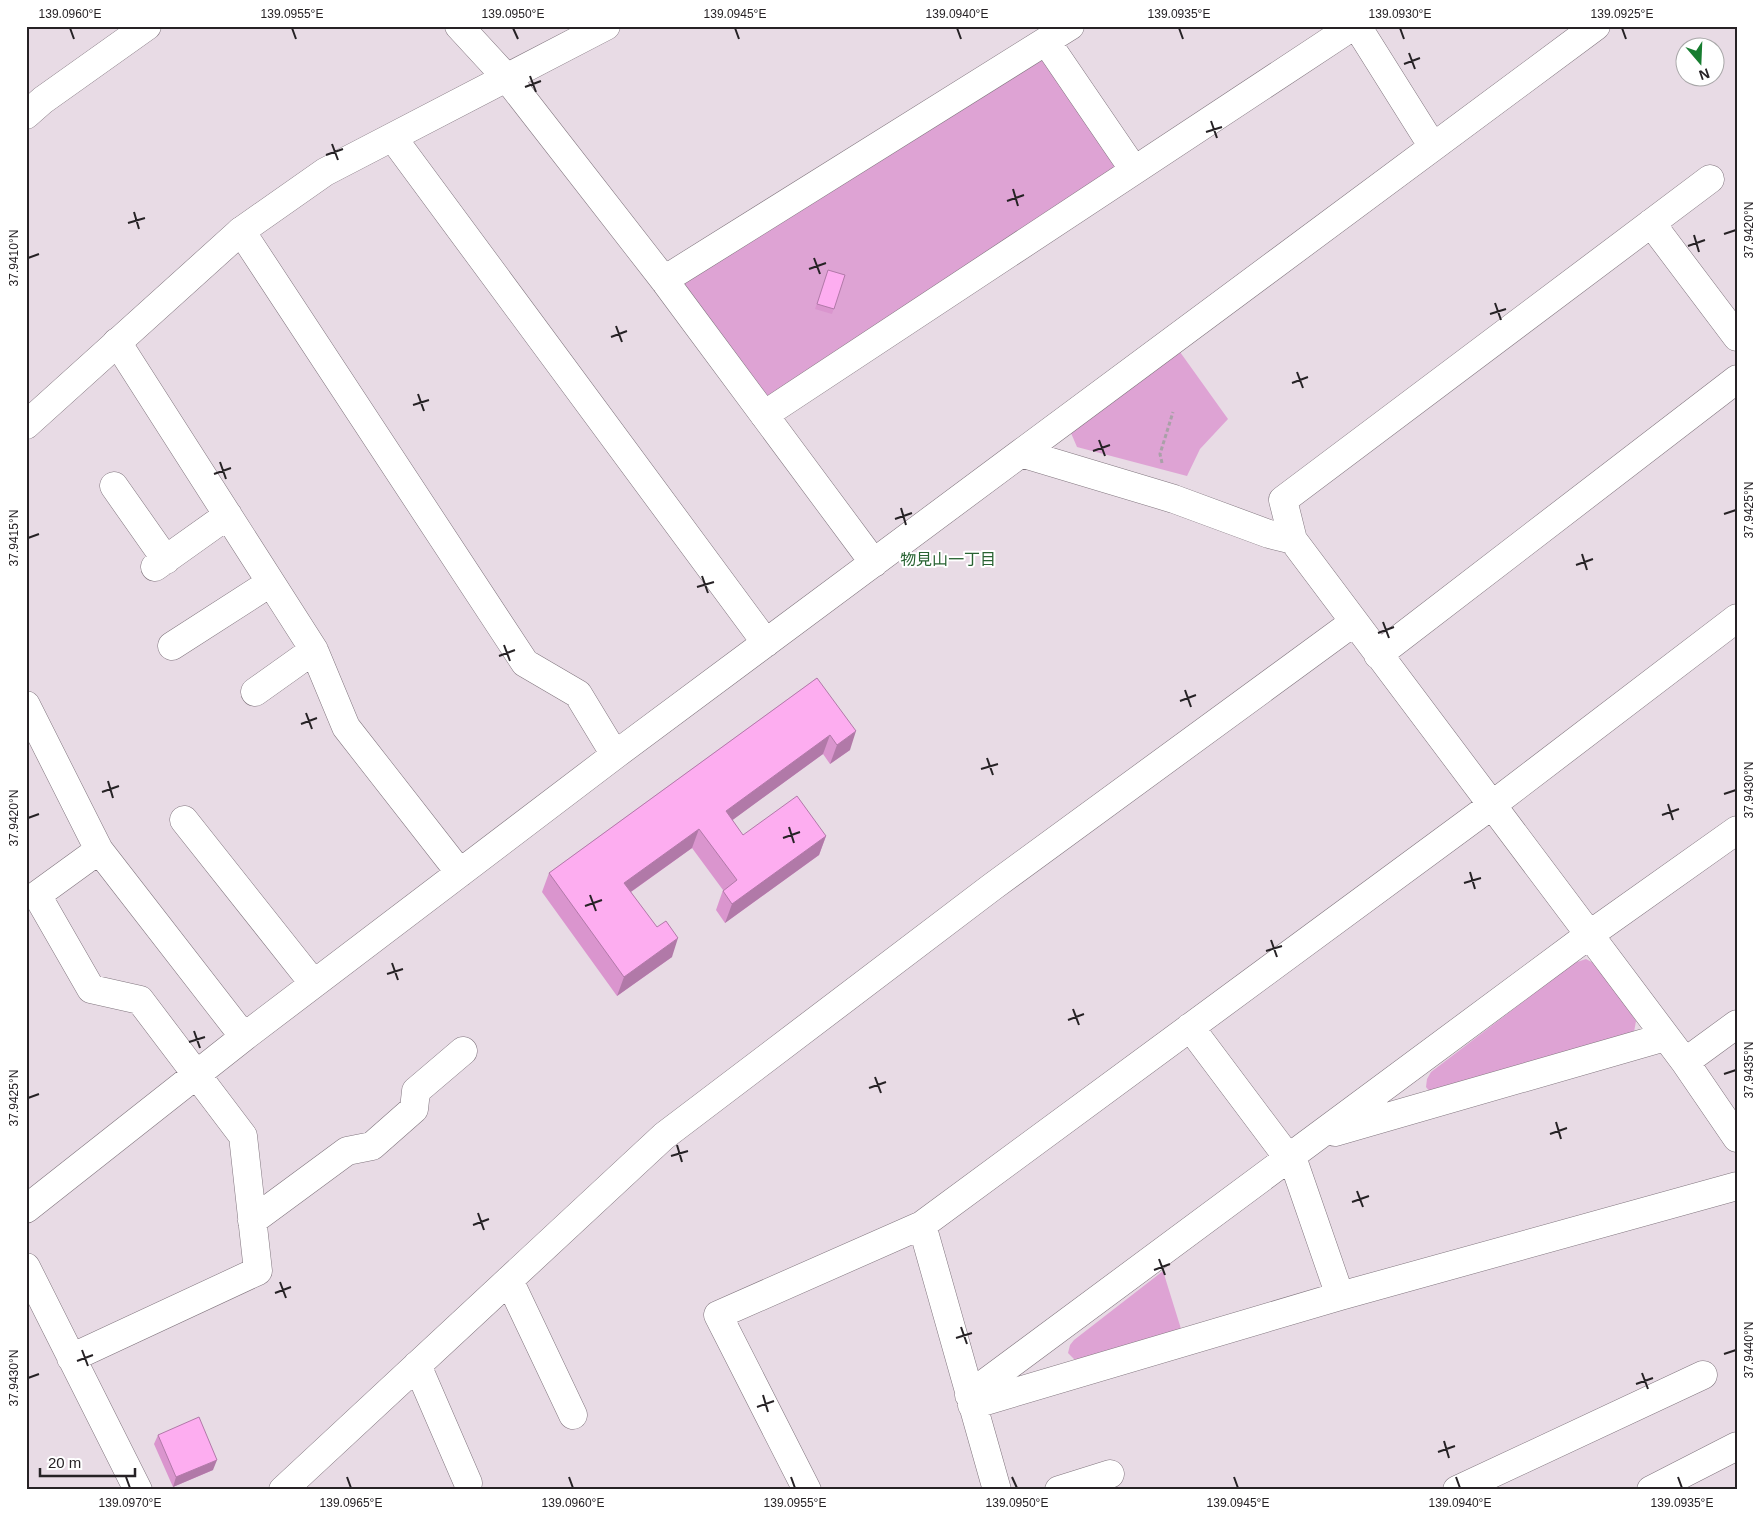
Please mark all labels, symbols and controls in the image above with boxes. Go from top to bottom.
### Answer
text: 139.0960°E [39,7,101,21]
text: 139.0955°E [261,7,323,21]
text: 139.0950°E [482,7,544,21]
text: 139.0945°E [704,7,766,21]
text: 139.0940°E [926,7,988,21]
text: 139.0935°E [1148,7,1210,21]
text: 139.0930°E [1369,7,1431,21]
text: 139.0925°E [1591,7,1653,21]
north arrow [1676,38,1726,88]
text: N [1697,65,1712,84]
text: 37.9420°N [1742,202,1756,258]
text: 37.9410°N [7,230,21,286]
text: 37.9425°N [1742,482,1756,538]
text: 37.9415°N [7,510,21,566]
district label: 物見山一丁目 [900,551,996,568]
text: 37.9430°N [1742,762,1756,818]
text: 37.9420°N [7,790,21,846]
text: 37.9435°N [1742,1042,1756,1098]
text: 37.9425°N [7,1070,21,1126]
text: 37.9440°N [1742,1322,1756,1378]
text: 37.9430°N [7,1350,21,1406]
scale bar [40,1446,135,1478]
text: 20 m [48,1454,81,1471]
text: 139.0970°E [99,1496,161,1510]
text: 139.0965°E [320,1496,382,1510]
text: 139.0960°E [542,1496,604,1510]
text: 139.0955°E [764,1496,826,1510]
text: 139.0950°E [986,1496,1048,1510]
text: 139.0945°E [1207,1496,1269,1510]
text: 139.0940°E [1429,1496,1491,1510]
text: 139.0935°E [1651,1496,1713,1510]

